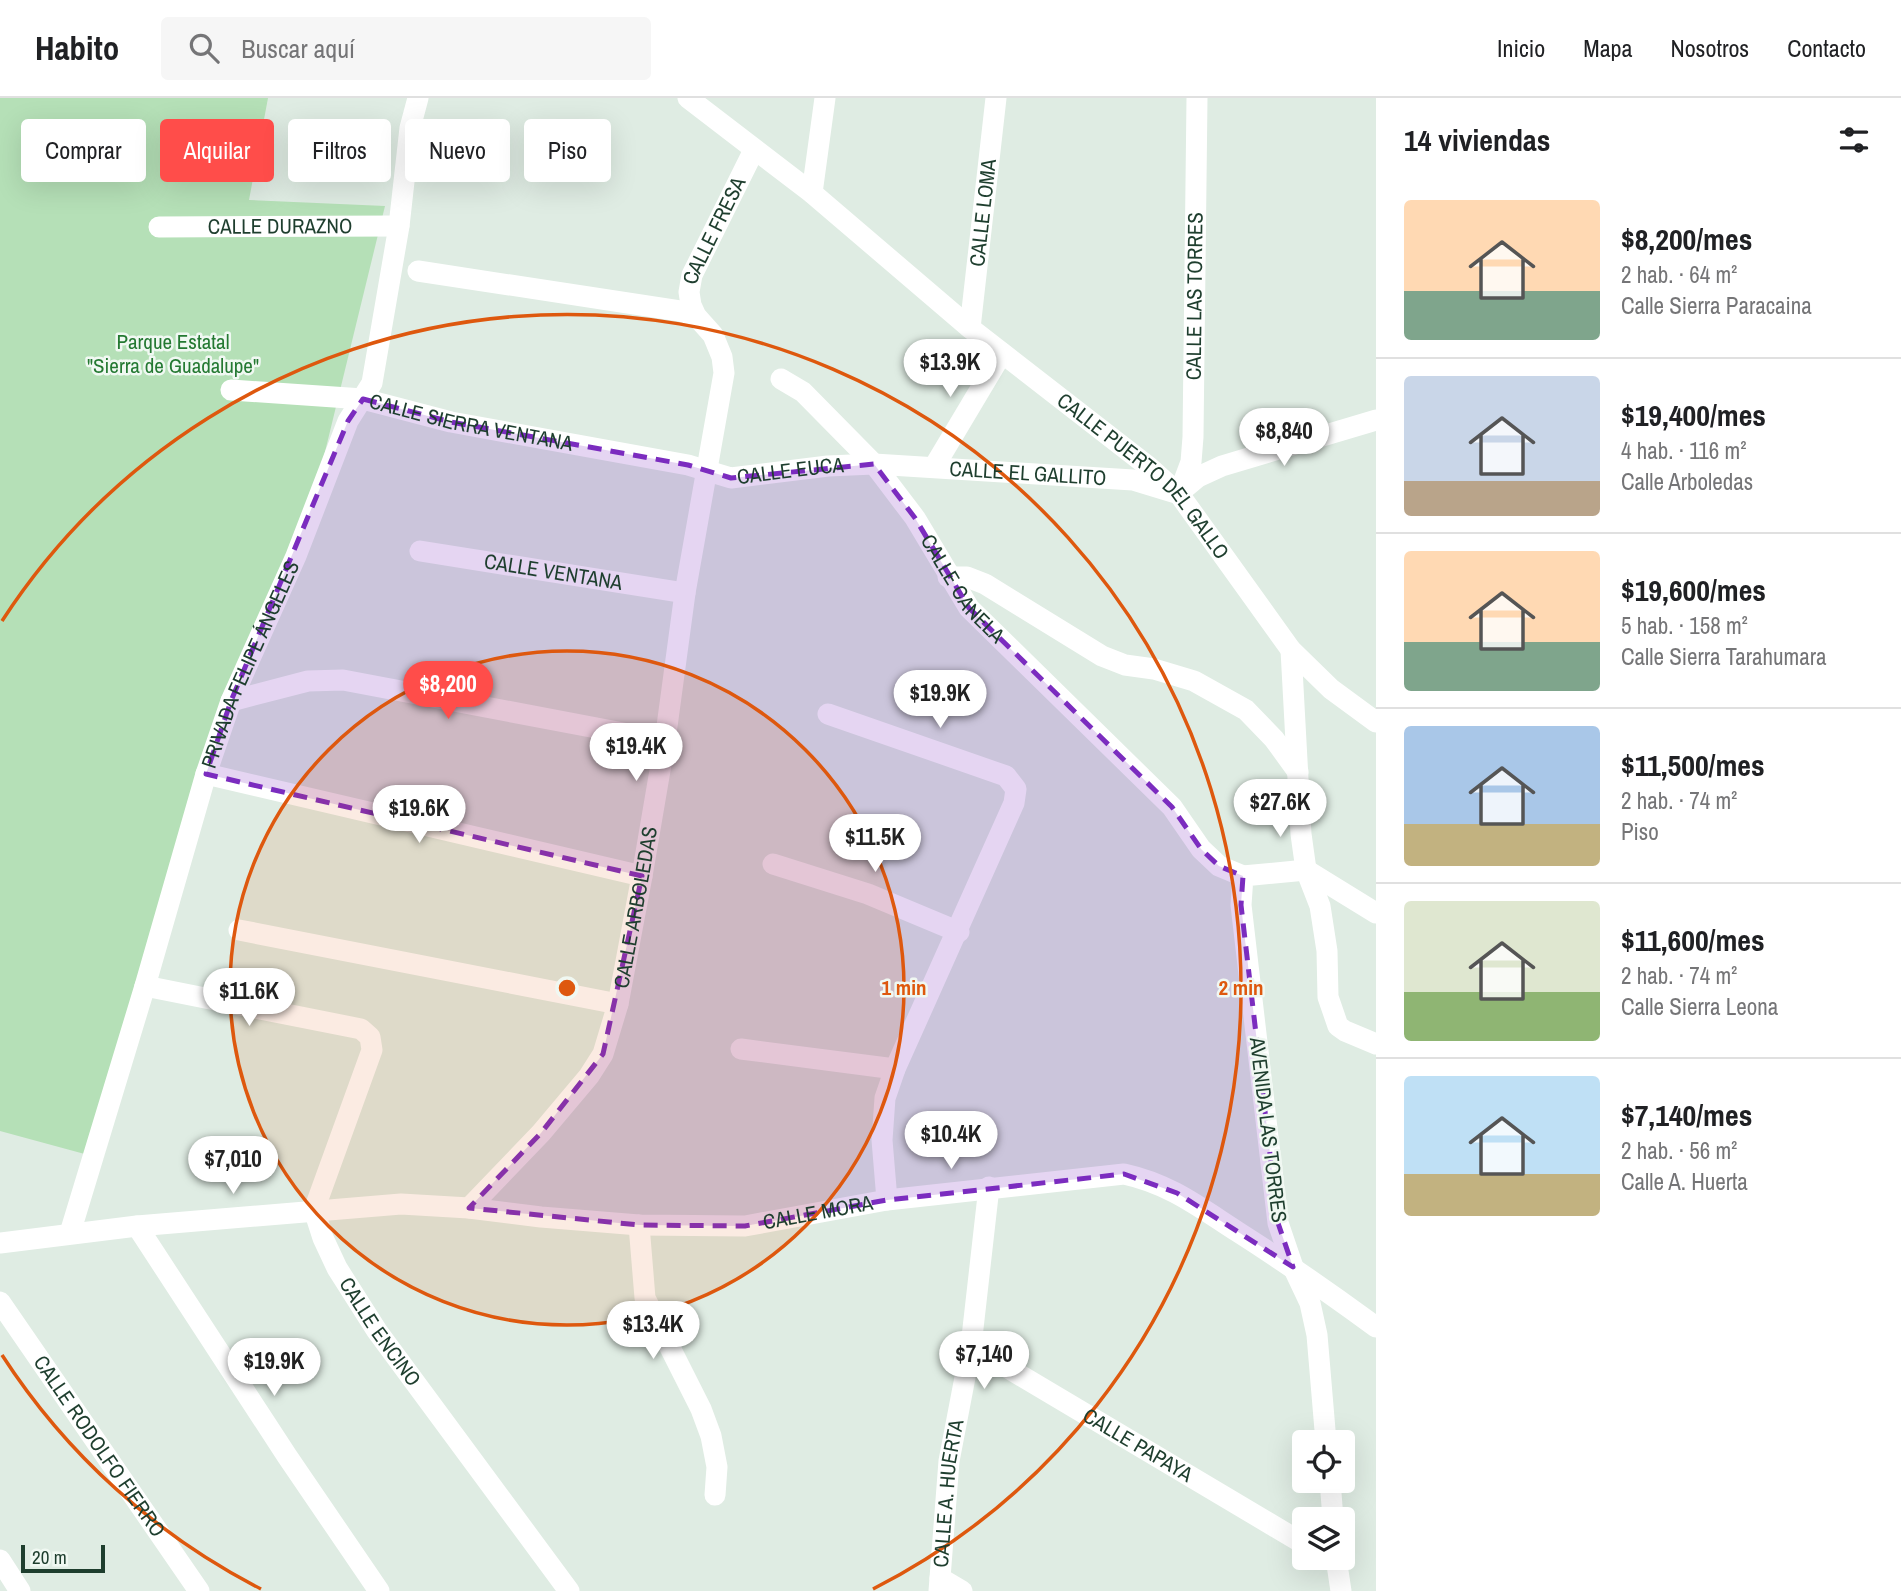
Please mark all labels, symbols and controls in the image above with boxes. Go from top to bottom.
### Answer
search box [161,17,651,80]
text: Habito [35,26,119,70]
icon: search [185,29,223,67]
text: Buscar aquí [241,31,355,66]
text: Inicio [1497,32,1545,64]
text: Mapa [1583,32,1632,64]
text: Nosotros [1670,32,1749,64]
text: Contacto [1787,32,1866,64]
chip: Comprar [21,119,146,182]
chip: Alquilar [160,119,274,182]
chip: Filtros [288,119,391,182]
chip: Nuevo [405,119,510,182]
chip: Piso [524,119,611,182]
text: 14 viviendas [1404,120,1550,160]
icon: filters [1835,121,1873,159]
street label: CALLE LOMA [962,157,1003,268]
street label: CALLE FRESA [676,171,753,286]
street label: CALLE DURAZNO [208,211,352,241]
street label: CALLE LAS TORRES [1179,212,1210,380]
text: $8,200/mes [1621,219,1752,259]
icon: home [1460,228,1544,312]
text: 2 hab. · 64 m² [1621,259,1737,290]
text: Calle Sierra Paracaina [1621,290,1812,321]
park label: Parque Estatal "Sierra de Guadalupe" [87,327,259,380]
pin: $13.9K [893,340,1007,399]
text: $13.9K [920,346,980,377]
street label: CALLE SIERRA VENTANA [366,386,576,458]
street label: CALLE PUERTO DEL GALLO [1051,386,1236,565]
text: $19,400/mes [1621,395,1766,435]
icon: home [1460,404,1544,488]
pin: $8,840 [1227,408,1341,468]
text: $8,840 [1255,415,1313,446]
text: 4 hab. · 116 m² [1621,435,1747,466]
street label: CALLE EUCA [735,450,845,491]
street label: CALLE EL GALLITO [949,454,1107,492]
text: Calle Arboledas [1621,466,1753,497]
street label: CALLE CANELA [914,529,1012,650]
street label: CALLE VENTANA [482,546,625,597]
street label: PRIVADA FELIPE ÁNGELES [194,556,306,772]
text: $19,600/mes [1621,570,1766,610]
icon: home [1460,579,1544,663]
text: 5 hab. · 158 m² [1621,610,1748,641]
text: Calle Sierra Tarahumara [1621,641,1826,672]
pin: $8,200 [391,662,505,721]
text: $8,200 [419,668,477,699]
pin: $19.9K [883,670,997,730]
text: $19.9K [910,677,970,708]
pin: $19.4K [579,724,693,783]
text: $19.4K [606,730,666,761]
text: $11,500/mes [1621,745,1765,785]
icon: home [1460,754,1544,838]
pin: $27.6K [1223,780,1337,839]
text: 2 hab. · 74 m² [1621,785,1737,816]
pin: $19.6K [362,786,476,845]
text: $27.6K [1250,786,1310,817]
text: $19.6K [389,792,449,823]
pin: $11.5K [818,814,932,874]
text: Piso [1621,816,1659,847]
text: $11.5K [845,821,905,852]
street label: CALLE ARBOLEDAS [606,824,664,991]
text: $11,600/mes [1621,920,1765,960]
icon: home [1460,929,1544,1013]
text: 2 hab. · 74 m² [1621,960,1737,991]
pin: $11.6K [192,968,306,1028]
text: 1 min [882,973,926,1002]
text: 2 min [1219,973,1263,1002]
text: $11.6K [219,975,279,1006]
centre of rings [555,976,579,1000]
text: Calle Sierra Leona [1621,991,1778,1022]
street label: AVENIDA LAS TORRES [1243,1035,1294,1224]
text: $7,140/mes [1621,1095,1752,1135]
icon: home [1460,1104,1544,1188]
pin: $10.4K [894,1112,1008,1171]
text: $10.4K [921,1118,981,1149]
text: 2 hab. · 56 m² [1621,1135,1737,1166]
pin: $7,010 [176,1136,290,1196]
text: $7,010 [204,1143,262,1174]
text: Calle A. Huerta [1621,1166,1748,1197]
street label: CALLE MORA [760,1188,875,1236]
street label: CALLE ENCINO [333,1271,428,1392]
pin: $13.4K [596,1302,710,1361]
text: $13.4K [623,1308,683,1339]
pin: $7,140 [927,1332,1041,1391]
pin: $19.9K [217,1338,331,1398]
text: $7,140 [955,1338,1013,1369]
text: $19.9K [244,1345,304,1376]
street label: CALLE RODOLFO FIERRO [27,1349,172,1542]
street label: CALLE PAPAYA [1078,1401,1199,1489]
street label: CALLE A. HUERTA [926,1416,971,1569]
map controls [1292,1430,1355,1570]
button: locate [1292,1430,1355,1493]
button: layers [1292,1507,1355,1570]
scale bar [21,1542,105,1574]
text: 20 m [32,1544,67,1570]

